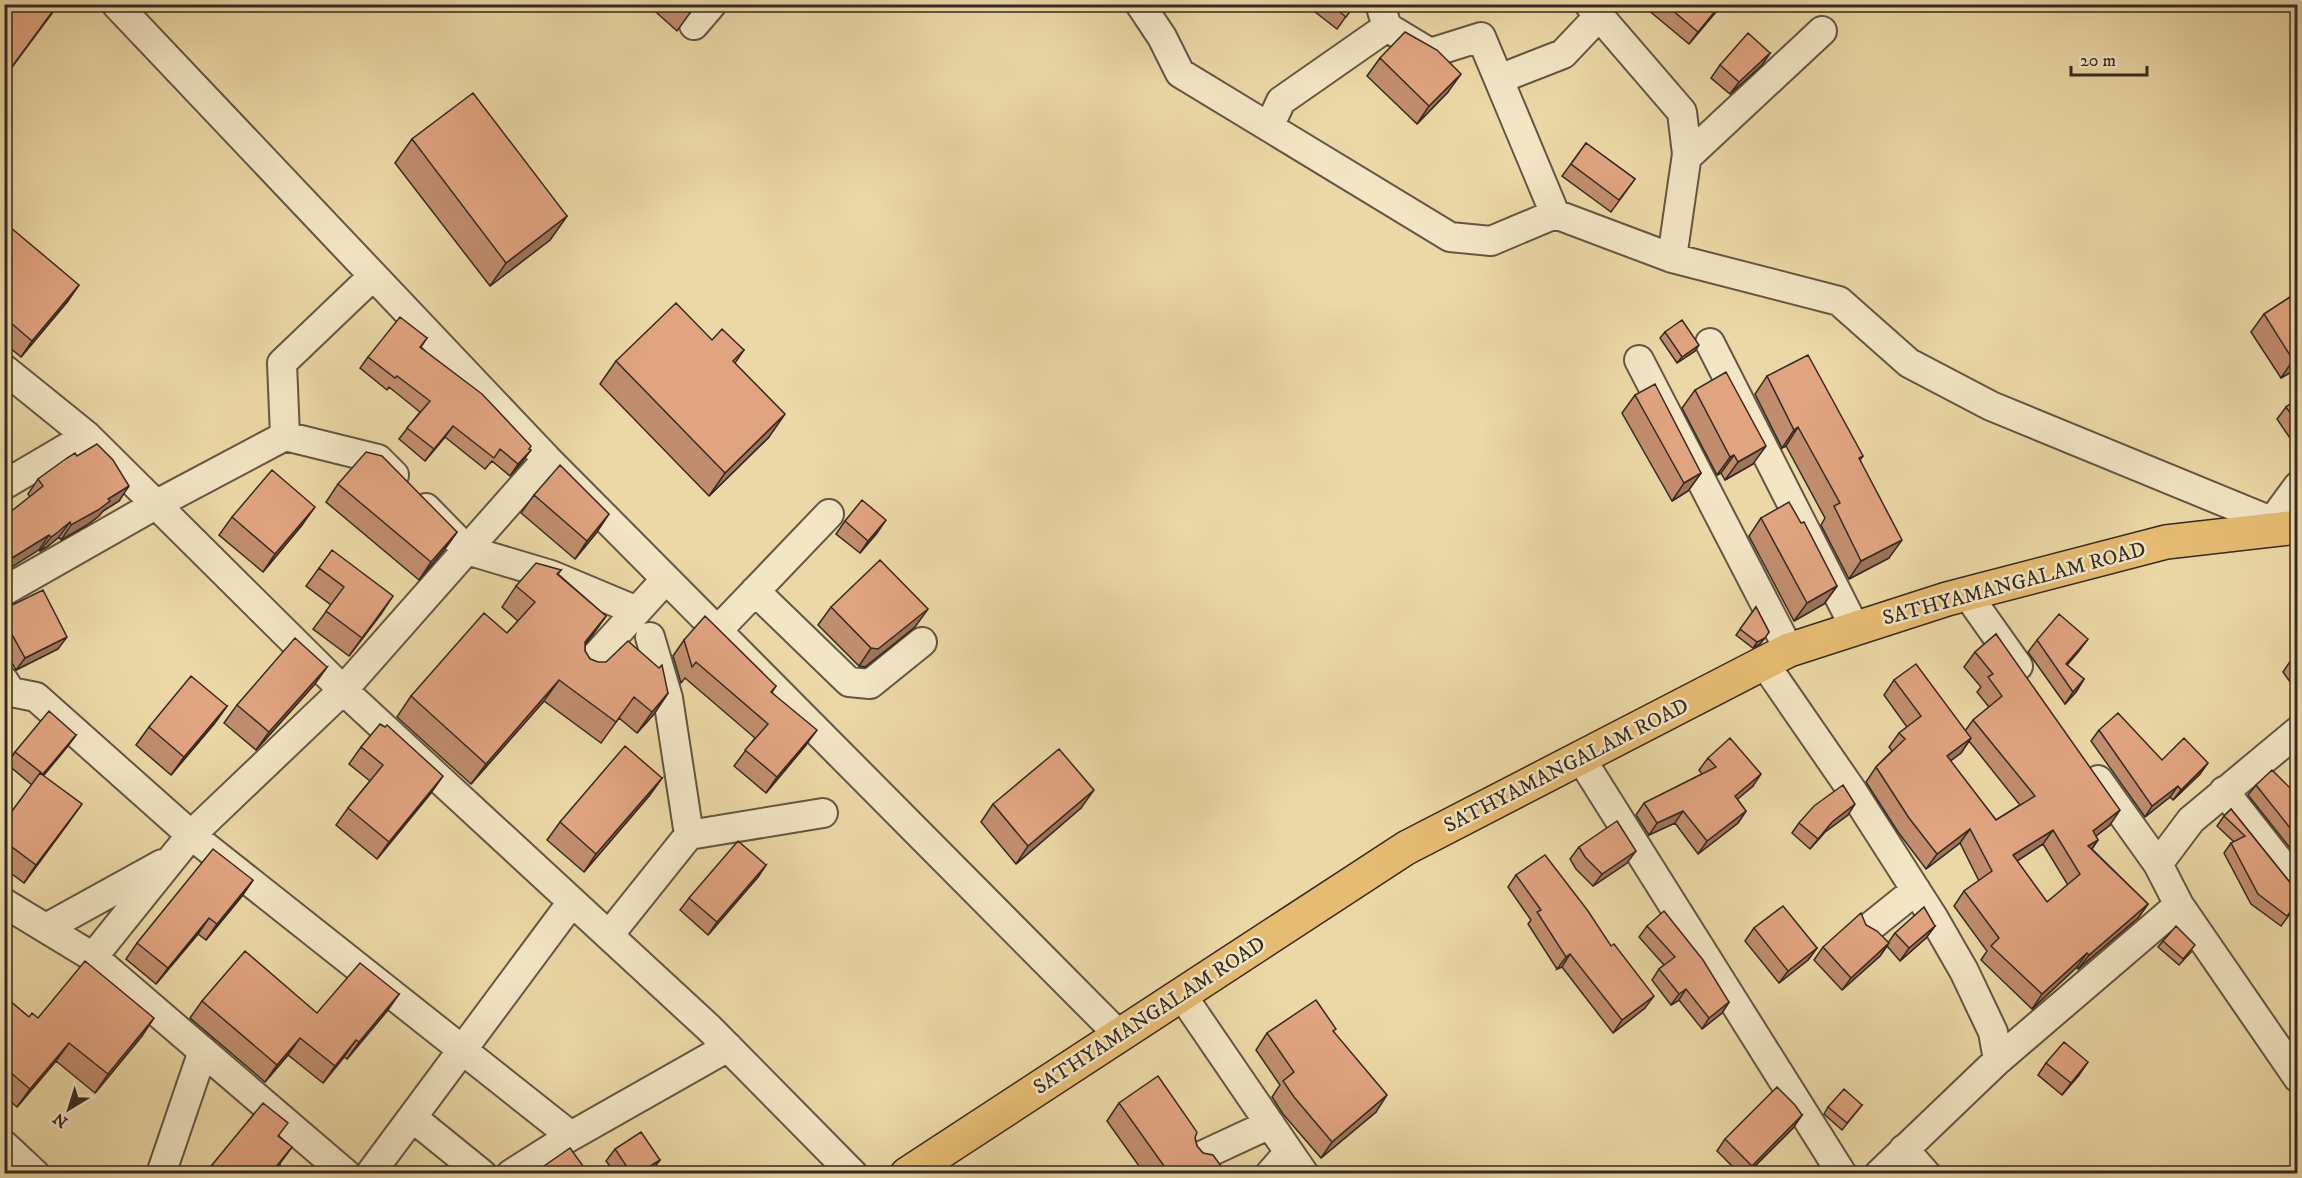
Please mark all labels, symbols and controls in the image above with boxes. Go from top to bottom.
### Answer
scale bar [2071,39,2148,77]
text: 20 m [2080,50,2116,72]
street label: SATHYAMANGALAM ROAD [1880,536,2149,632]
street label: SATHYAMANGALAM ROAD [1440,693,1693,839]
street label: SATHYAMANGALAM ROAD [1029,931,1270,1101]
north arrow [39,1079,99,1139]
text: N [49,1108,72,1132]

